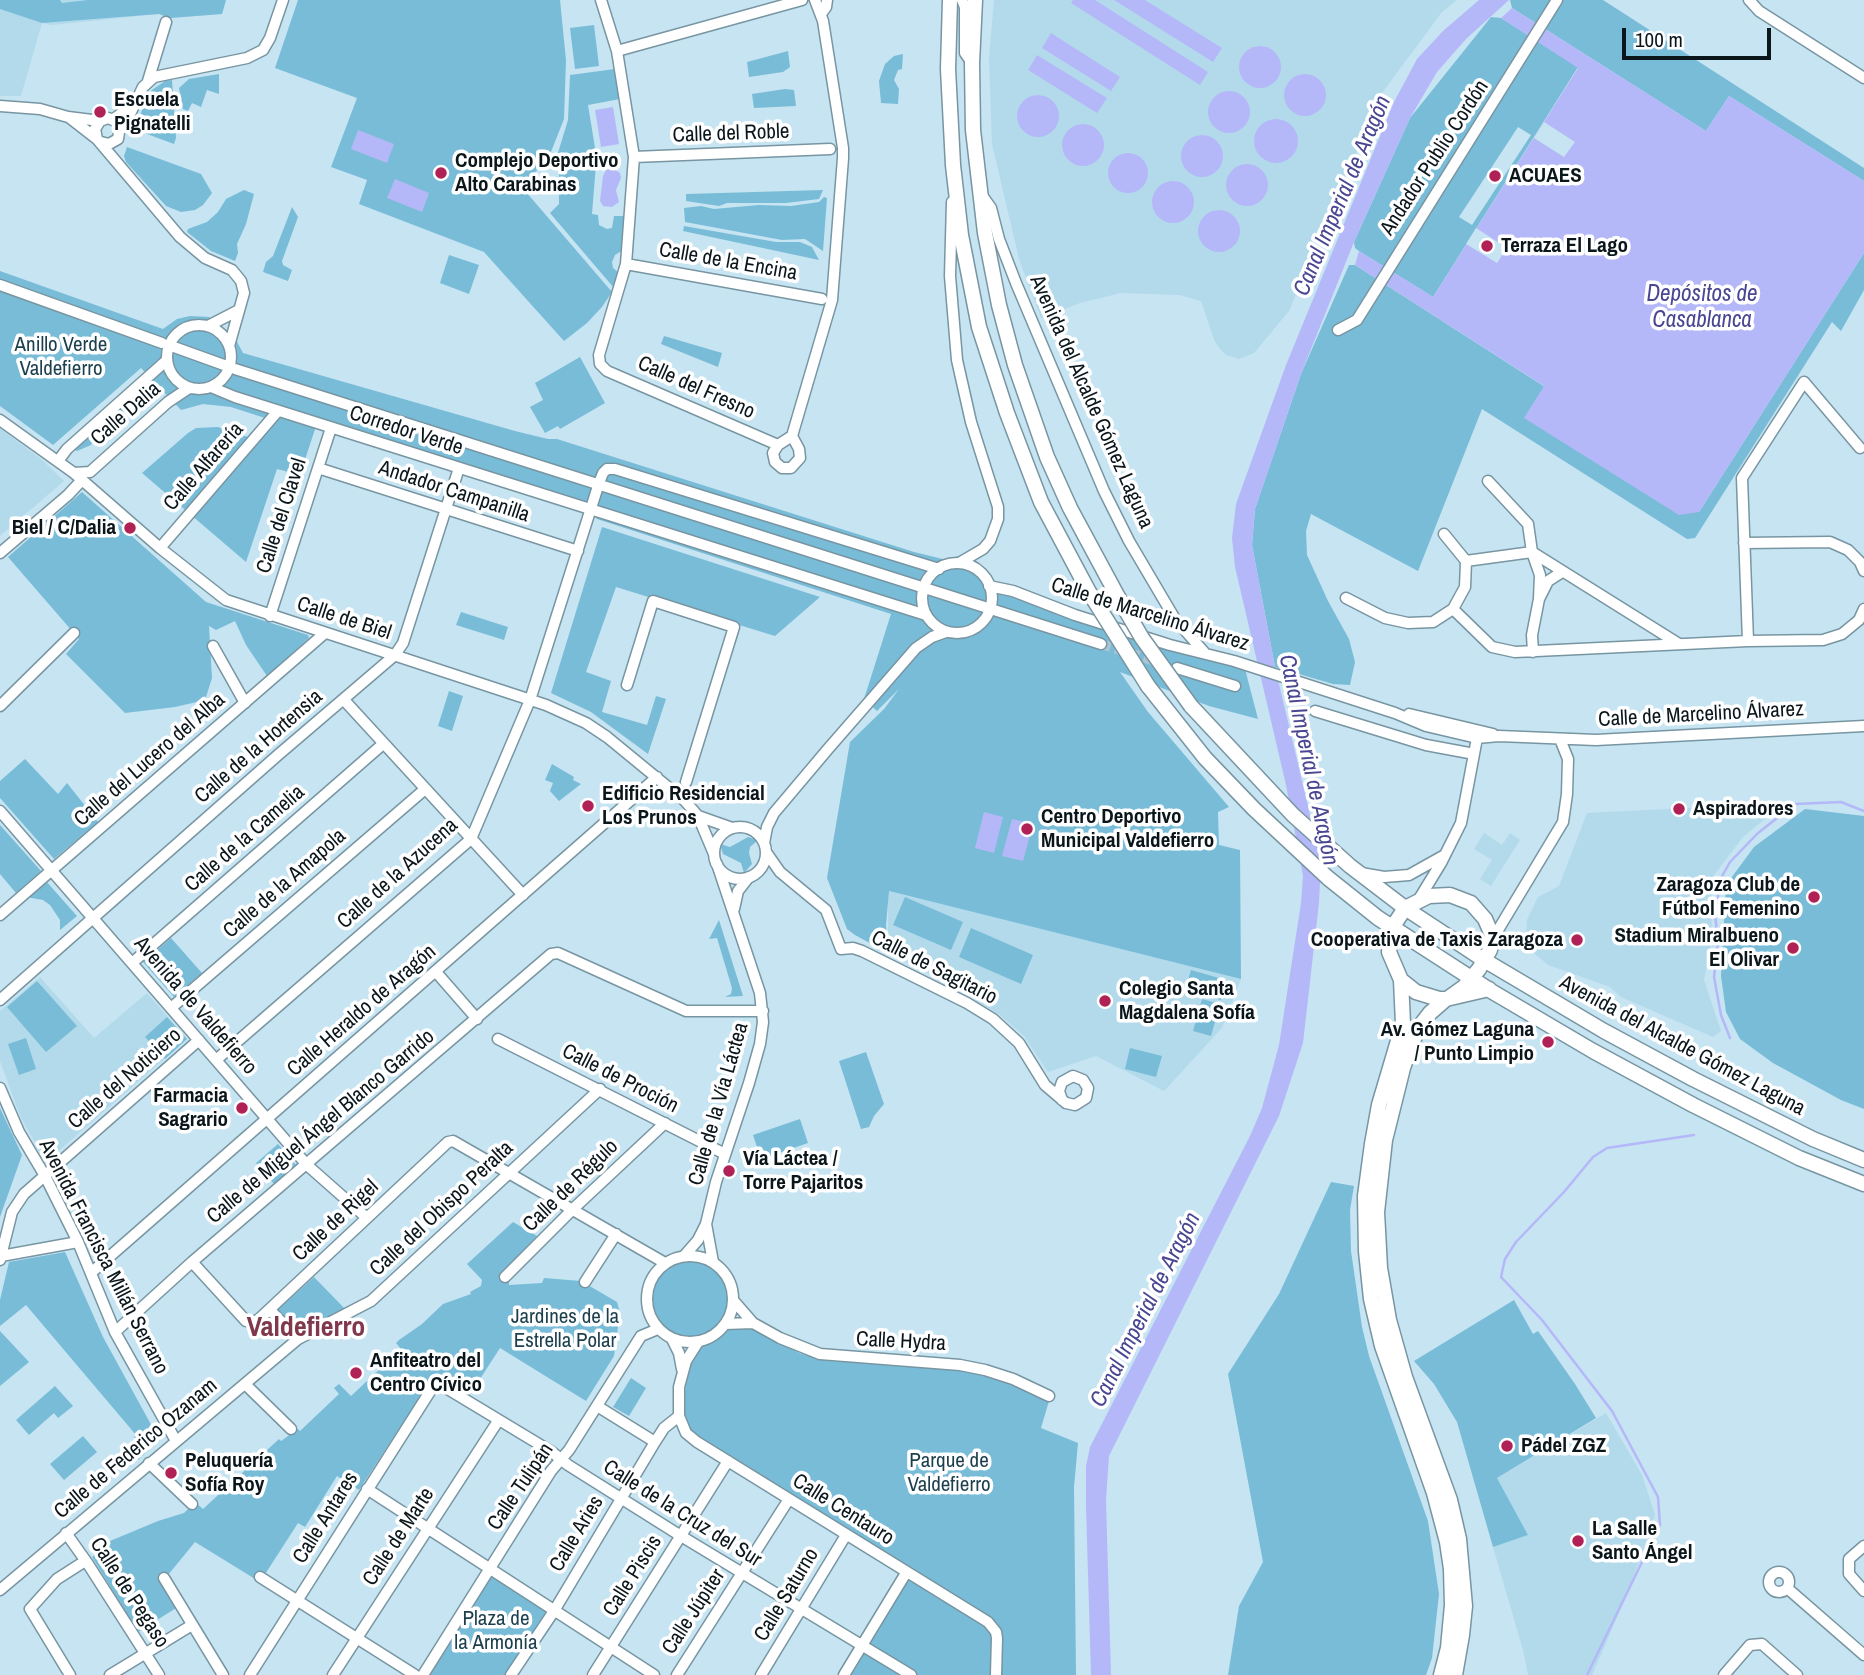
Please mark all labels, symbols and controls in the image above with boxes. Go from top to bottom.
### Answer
scale bar [1626,14,1775,58]
text: 100 m [1635,25,1683,54]
street label: Andador Publio Cordón [1375,76,1495,240]
place label: Escuela Pignatelli [114,87,191,137]
water label: Canal Imperial de Aragón [1288,92,1398,300]
marker: Escuela Pignatelli [92,104,108,120]
street label: Calle del Roble [672,119,790,149]
place label: Complejo Deportivo Alto Carabinas [455,148,619,198]
place label: ACUAES [1509,163,1582,189]
marker: Complejo Deportivo Alto Carabinas [433,165,449,181]
marker: ACUAES [1487,168,1503,184]
place label: Terraza El Lago [1501,233,1628,259]
street label: Calle de la Encina [657,237,799,287]
marker: Terraza El Lago [1479,238,1495,254]
street label: Avenida del Alcalde Gómez Laguna [1024,272,1158,532]
water label: Depósitos de Casablanca [1646,281,1758,335]
park label: Anillo Verde Valdefierro [15,332,107,382]
street label: Calle del Fresno [634,351,758,425]
street label: Calle Dalia [86,377,166,451]
street label: Corredor Verde [346,401,466,461]
street label: Calle Alfarería [159,418,249,516]
street label: Calle del Clavel [252,455,312,577]
street label: Andador Campanilla [375,456,533,528]
place label: Biel / C/Dalia [12,515,116,541]
marker: Biel / C/Dalia [122,520,138,536]
street label: Calle de Marcelino Álvarez [1048,573,1252,657]
street label: Calle de Biel [294,592,394,646]
water label: Canal Imperial de Aragón [1272,652,1344,868]
street label: Calle de la Hortensia [190,685,328,809]
street label: Calle del Lucero del Alba [69,688,231,832]
street label: Calle de Marcelino Álvarez [1598,697,1804,733]
street label: Calle de la Camelia [180,780,310,898]
place label: Edificio Residencial Los Prunos [602,781,765,831]
place label: Aspiradores [1693,796,1793,822]
marker: Edificio Residencial Los Prunos [580,798,596,814]
marker: Aspiradores [1671,801,1687,817]
place label: Centro Deportivo Municipal Valdefierro [1041,804,1214,854]
street label: Calle de la Azucena [333,813,463,935]
marker: Centro Deportivo Municipal Valdefierro [1019,821,1035,837]
street label: Calle de la Amapola [219,824,351,944]
place label: Zaragoza Club de Fútbol Femenino [1656,872,1800,922]
marker: Zaragoza Club de Fútbol Femenino [1806,889,1822,905]
place label: Stadium Miralbueno El Olivar [1614,923,1779,973]
street label: Calle de Sagitario [867,925,1001,1011]
place label: Cooperativa de Taxis Zaragoza [1311,927,1563,953]
street label: Avenida de Valdefierro [128,932,262,1080]
marker: Cooperativa de Taxis Zaragoza [1569,932,1585,948]
street label: Calle Heraldo de Aragón [283,940,441,1082]
marker: Stadium Miralbueno El Olivar [1785,940,1801,956]
street label: Avenida del Alcalde Gómez Laguna [1555,970,1809,1122]
place label: Colegio Santa Magdalena Sofía [1119,976,1255,1026]
marker: Colegio Santa Magdalena Sofía [1097,993,1113,1009]
place label: Av. Gómez Laguna / Punto Limpio [1381,1017,1534,1067]
street label: Calle de la Vía Láctea [684,1020,754,1188]
street label: Calle del Noticiero [63,1023,187,1135]
street label: Calle de Miguel Ángel Blanco Garrido [202,1024,440,1230]
marker: Av. Gómez Laguna / Punto Limpio [1540,1034,1556,1050]
street label: Calle de Proción [558,1039,682,1119]
place label: Farmacia Sagrario [153,1083,228,1133]
marker: Farmacia Sagrario [234,1100,250,1116]
street label: Calle de Régulo [518,1134,624,1238]
street label: Avenida Francisca Millán Serrano [33,1135,173,1379]
street label: Calle del Obispo Peralta [365,1136,519,1282]
place label: Vía Láctea / Torre Pajaritos [743,1146,863,1196]
marker: Vía Láctea / Torre Pajaritos [721,1163,737,1179]
street label: Calle de Rigel [288,1175,384,1267]
water label: Canal Imperial de Aragón [1085,1208,1207,1412]
park label: Jardines de la Estrella Polar [511,1304,619,1354]
district label: Valdefierro [247,1311,365,1345]
street label: Calle Hydra [855,1327,947,1357]
place label: Anfiteatro del Centro Cívico [370,1348,482,1398]
marker: Anfiteatro del Centro Cívico [348,1365,364,1381]
street label: Calle de Federico Ozanam [49,1373,223,1525]
place label: Pádel ZGZ [1521,1433,1606,1459]
marker: Pádel ZGZ [1499,1438,1515,1454]
street label: Calle Tulipán [483,1439,559,1535]
place label: Peluquería Sofía Roy [185,1448,273,1498]
park label: Parque de Valdefierro [908,1448,990,1498]
street label: Calle de la Cruz del Sur [598,1455,766,1573]
marker: Peluquería Sofía Roy [163,1465,179,1481]
street label: Calle Antares [288,1467,364,1569]
street label: Calle Centauro [788,1469,898,1551]
street label: Calle de Marte [358,1483,440,1591]
street label: Calle Aries [545,1491,609,1577]
place label: La Salle Santo Ángel [1592,1516,1692,1566]
street label: Calle Piscis [598,1531,668,1621]
street label: Calle de Pegaso [84,1533,174,1653]
marker: La Salle Santo Ángel [1570,1533,1586,1549]
street label: Calle Saturno [749,1544,825,1646]
street label: Calle Júpiter [657,1565,731,1659]
park label: Plaza de la Armonía [454,1606,538,1656]

